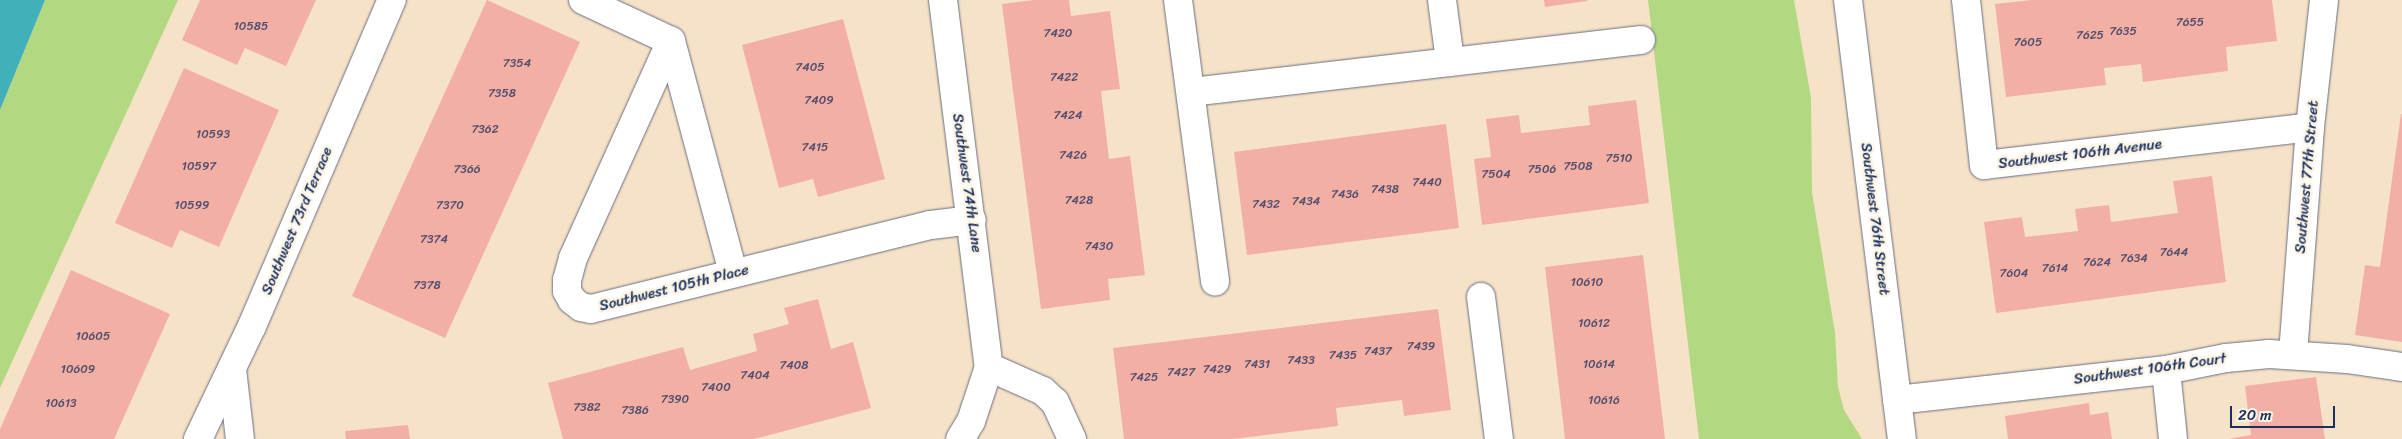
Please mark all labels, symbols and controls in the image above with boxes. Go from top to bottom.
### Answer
house number: 7655 [2176,16,2204,30]
house number: 10585 [234,20,268,34]
house number: 7635 [2109,25,2137,39]
house number: 7420 [1044,27,1072,41]
house number: 7625 [2076,29,2104,43]
house number: 7605 [2014,36,2042,50]
house number: 7354 [503,57,531,71]
house number: 7405 [795,61,825,75]
house number: 7422 [1050,71,1078,85]
house number: 7358 [488,87,516,101]
house number: 7409 [804,94,834,108]
street label: Southwest 77th Street [2291,100,2323,254]
house number: 7424 [1054,109,1082,123]
street label: Southwest 74th Lane [948,112,986,254]
house number: 7362 [471,123,499,137]
house number: 10593 [196,128,230,142]
street label: Southwest 106th Avenue [1997,135,2163,173]
house number: 7415 [802,141,828,155]
street label: Southwest 76th Street [1857,142,1893,296]
street label: Southwest 73rd Terrace [258,145,336,297]
house number: 7426 [1059,149,1087,163]
house number: 7510 [1606,152,1632,166]
house number: 10597 [182,160,216,174]
house number: 7508 [1563,160,1593,174]
house number: 7366 [453,163,481,177]
house number: 7506 [1528,163,1556,177]
house number: 7504 [1481,168,1511,182]
house number: 7440 [1412,176,1442,190]
house number: 7438 [1371,183,1399,197]
house number: 7436 [1331,188,1359,202]
house number: 7428 [1065,194,1093,208]
house number: 7434 [1292,195,1320,209]
house number: 7432 [1252,198,1280,212]
house number: 10599 [175,199,209,213]
house number: 7370 [436,199,464,213]
house number: 7374 [420,233,448,247]
house number: 7430 [1085,240,1113,254]
house number: 7644 [2160,246,2188,260]
house number: 7634 [2120,252,2148,266]
house number: 7624 [2083,256,2111,270]
street label: Southwest 105th Place [597,261,751,315]
house number: 7614 [2042,262,2068,276]
house number: 7604 [2000,267,2028,281]
house number: 10610 [1571,276,1603,290]
house number: 7378 [413,279,441,293]
house number: 10612 [1578,317,1610,331]
house number: 10605 [76,330,110,344]
house number: 7439 [1407,340,1435,354]
house number: 7437 [1364,345,1392,359]
house number: 7435 [1329,349,1357,363]
street label: Southwest 106th Court [2072,349,2228,389]
house number: 7433 [1287,354,1315,368]
house number: 7431 [1244,358,1270,372]
house number: 10614 [1583,358,1615,372]
house number: 7408 [779,359,809,373]
house number: 10609 [61,363,95,377]
house number: 7429 [1203,363,1231,377]
house number: 7427 [1167,366,1195,380]
house number: 7404 [740,369,770,383]
house number: 7425 [1130,371,1158,385]
house number: 7400 [701,381,731,395]
house number: 7390 [661,393,689,407]
house number: 10616 [1588,394,1620,408]
scale bar [2232,396,2337,428]
house number: 10613 [45,397,77,411]
house number: 7382 [573,401,601,415]
text: 20 m [2238,402,2272,428]
house number: 7386 [621,404,649,418]

